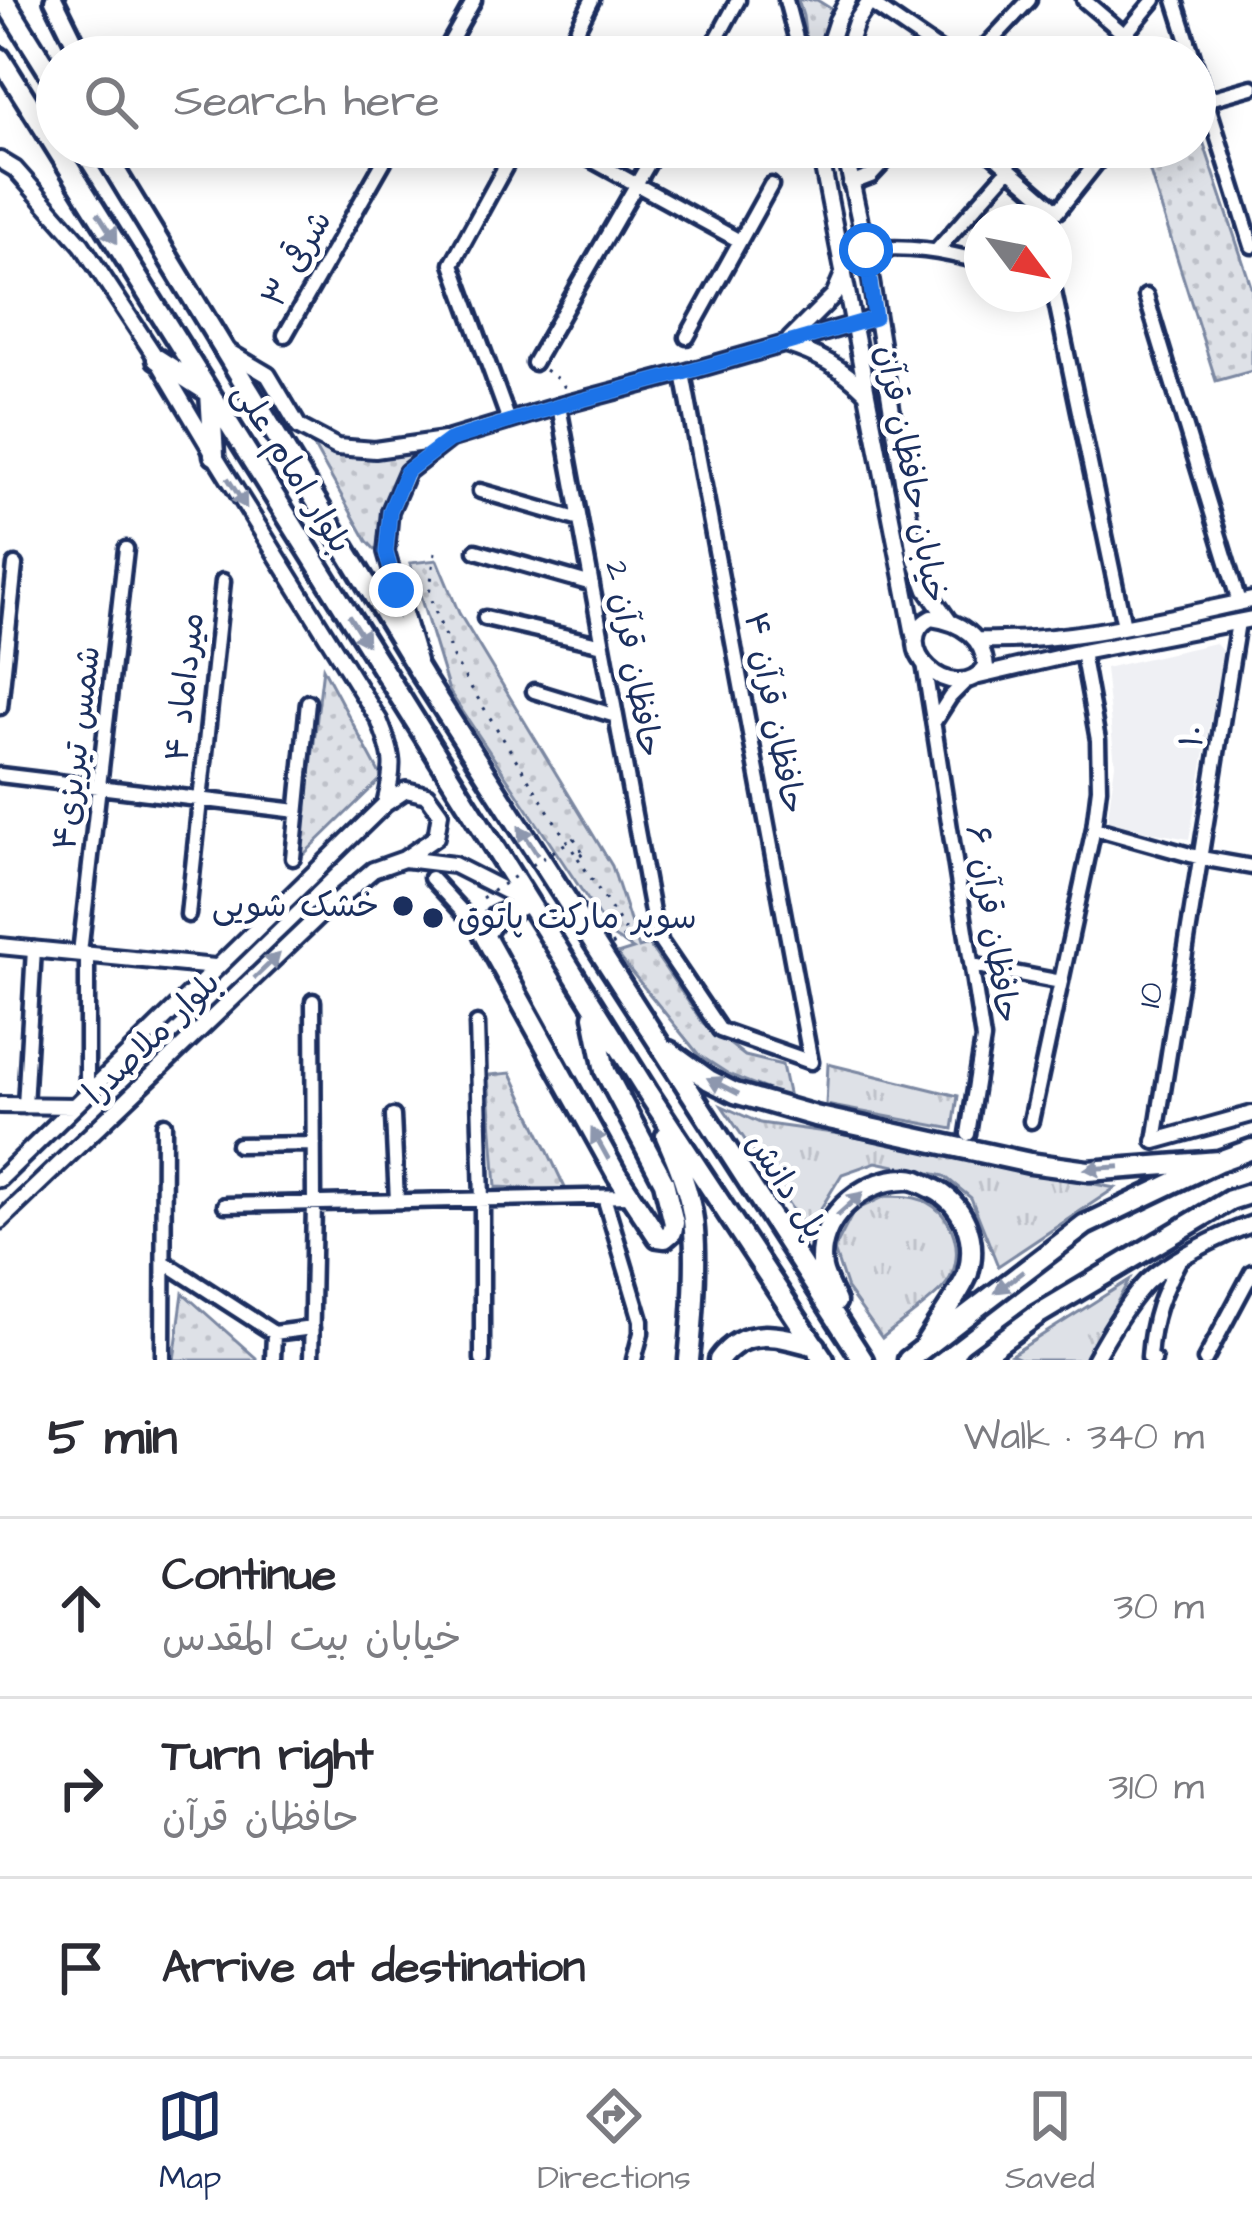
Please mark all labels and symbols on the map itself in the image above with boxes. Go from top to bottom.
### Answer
street label: ۳ شرقی [251,202,343,316]
north arrow [964,204,1072,312]
one-way arrow [95,212,117,244]
route start [839,223,893,277]
street label: خیابان حافظان قرآن [863,341,959,607]
street label: بلوار امام علی [220,374,363,563]
one-way arrow [226,476,247,510]
street label: حافظان قرآن 2 [593,557,673,761]
route end [369,563,423,617]
street label: حافظان قرآن ۴ [732,608,816,818]
street label: میرداماد ۴ [154,610,216,764]
one-way arrow [347,613,368,647]
street label: شمس تیریزی۴ [42,643,112,853]
street label: ۱۰ [1169,721,1217,751]
street label: حافظان قرآن ۶ [954,822,1030,1026]
one-way arrow [518,824,540,857]
place label: خشک شویی [212,883,379,929]
marker: خشک شویی [390,893,416,919]
place label: سوپر مارکت پاتوق [457,895,697,941]
marker: سوپر مارکت پاتوق [420,905,446,931]
one-way arrow [252,952,281,980]
street label: بلوار ملاصدرا [73,961,231,1115]
street label: 10 [1126,979,1176,1011]
one-way arrow [706,1076,740,1097]
street label: پل دانش [734,1124,838,1248]
one-way arrow [590,1126,611,1161]
one-way arrow [1083,1159,1120,1178]
one-way arrow [835,1191,864,1218]
one-way arrow [993,1269,1025,1293]

